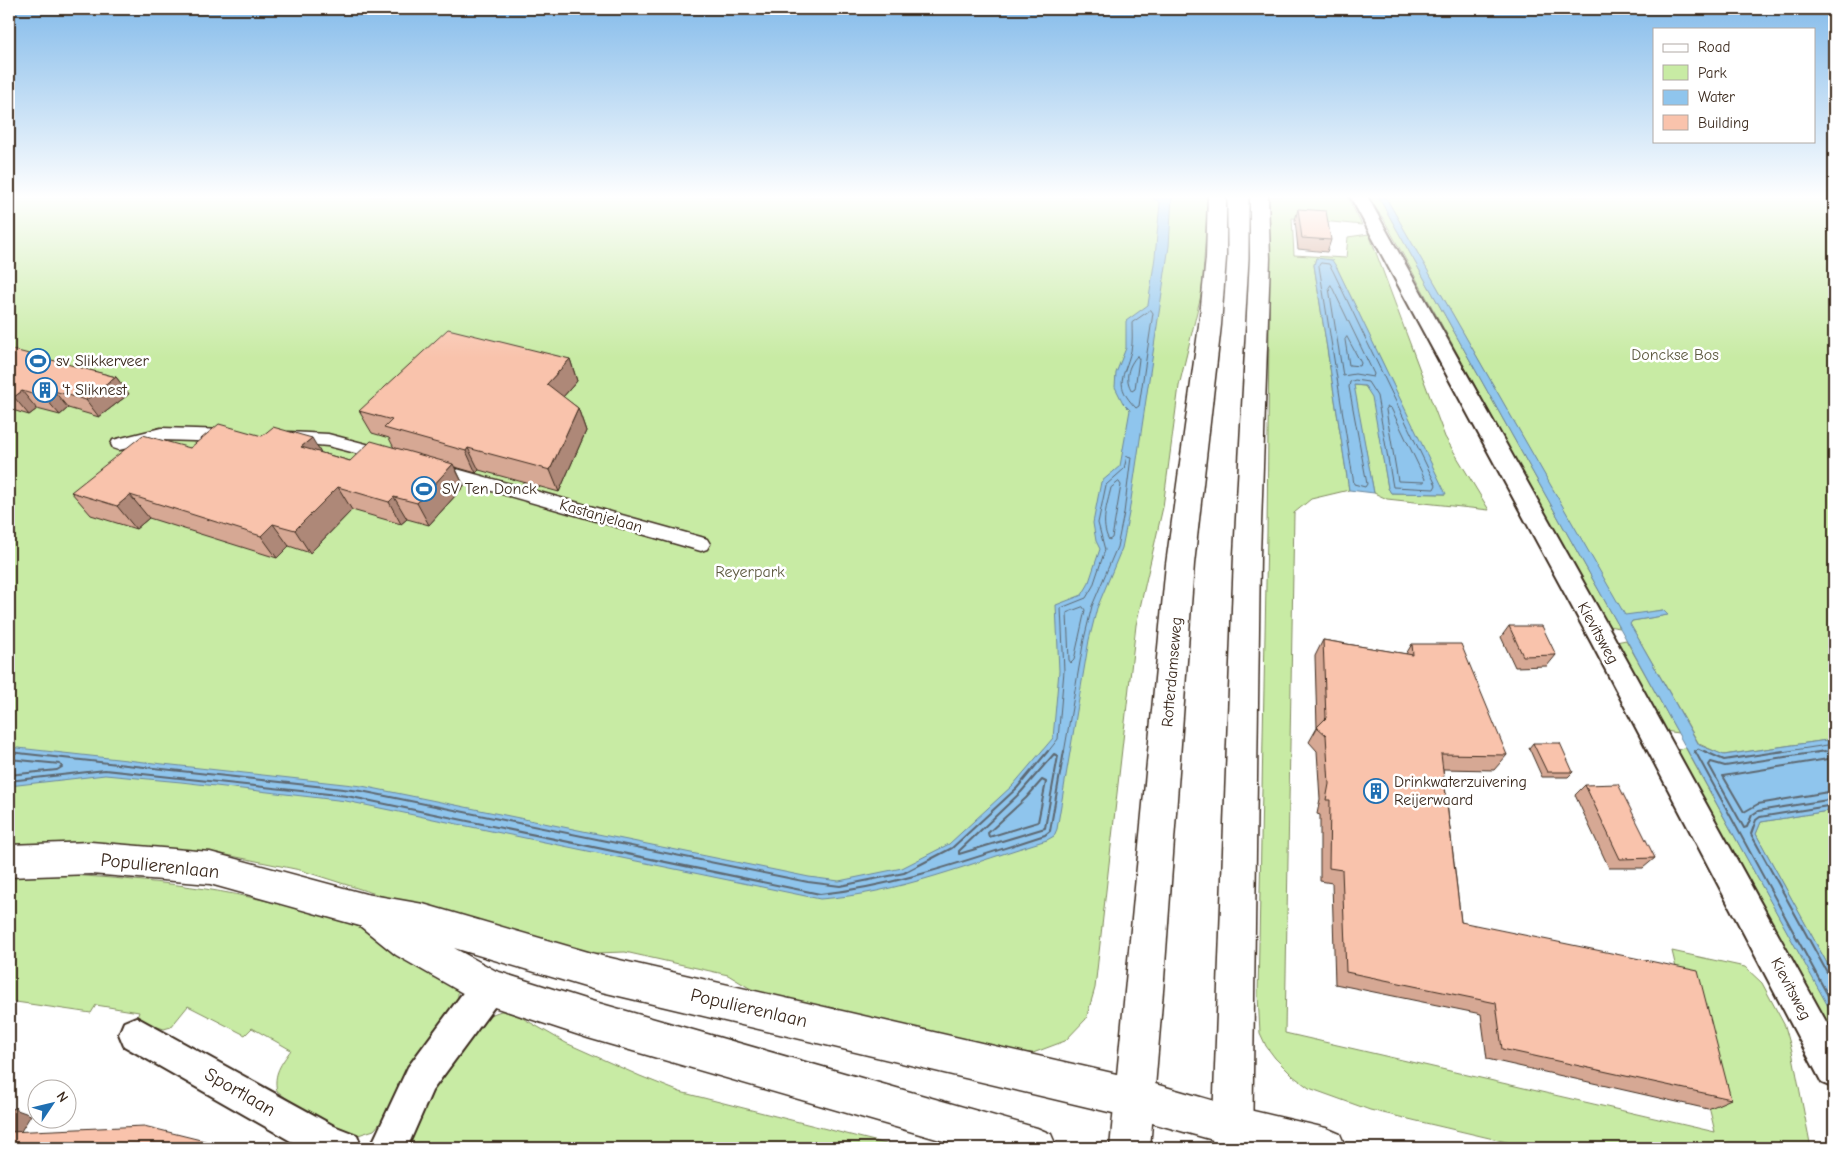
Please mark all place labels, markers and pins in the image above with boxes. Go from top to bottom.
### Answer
sports icon: sv Slikkerveer [25,348,51,374]
place label: sv Slikkerveer [56,352,150,370]
building icon: 't Sliknest [32,377,58,403]
place label: 't Sliknest [62,381,127,399]
sports icon: SV Ten Donck [411,476,437,502]
place label: SV Ten Donck [442,480,537,498]
place label: Drinkwaterzuivering Reijerwaard [1394,773,1527,809]
building icon: Drinkwaterzuivering Reijerwaard [1363,778,1389,804]

